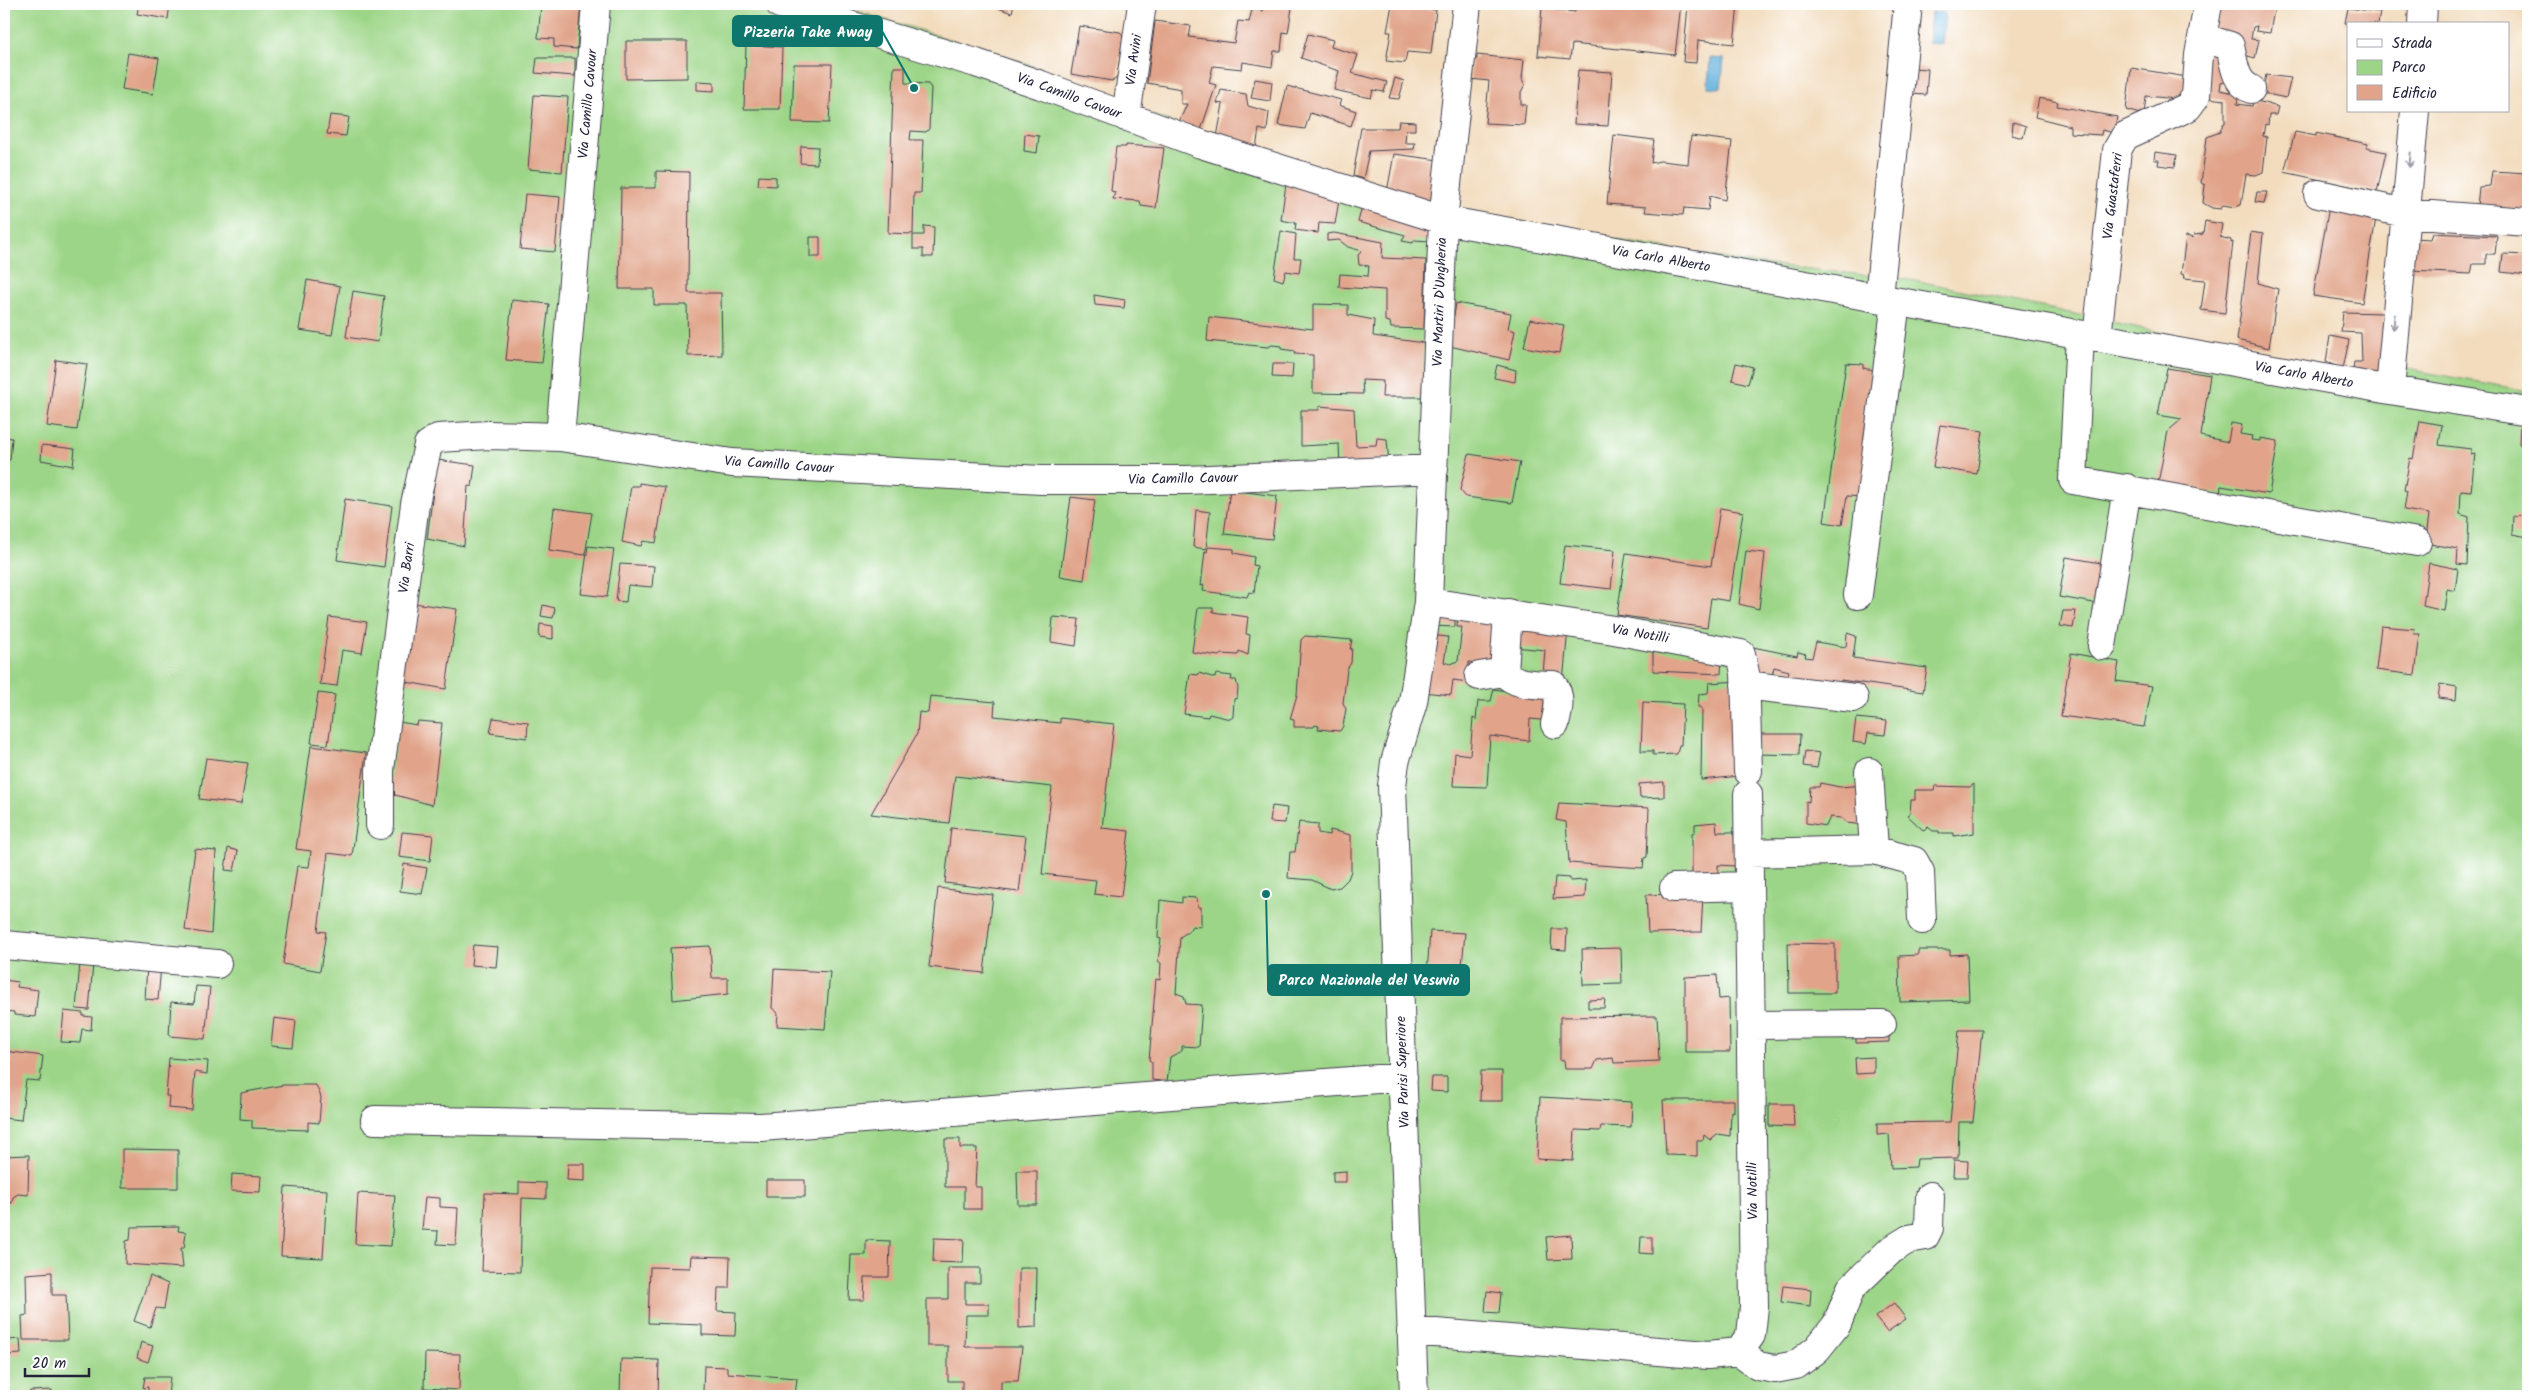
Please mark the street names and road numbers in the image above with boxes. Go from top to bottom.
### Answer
street label: Via Avini [1120,32,1149,87]
street label: Via Camillo Cavour [572,47,604,160]
street label: Via Camillo Cavour [1014,67,1126,126]
street label: Via Guastaferri [2097,151,2129,240]
street label: Via Martiri D'Ungheria [1427,237,1453,367]
street label: Via Carlo Alberto [1610,239,1712,279]
street label: Via Carlo Alberto [2253,355,2355,395]
street label: Via Camillo Cavour [723,450,836,480]
street label: Via Camillo Cavour [1128,467,1239,491]
street label: Via Barri [393,541,422,595]
street label: Via Notilli [1610,618,1671,650]
street label: Via Parisi Superiore [1390,1015,1416,1129]
street label: Via Notilli [1741,1161,1765,1220]

